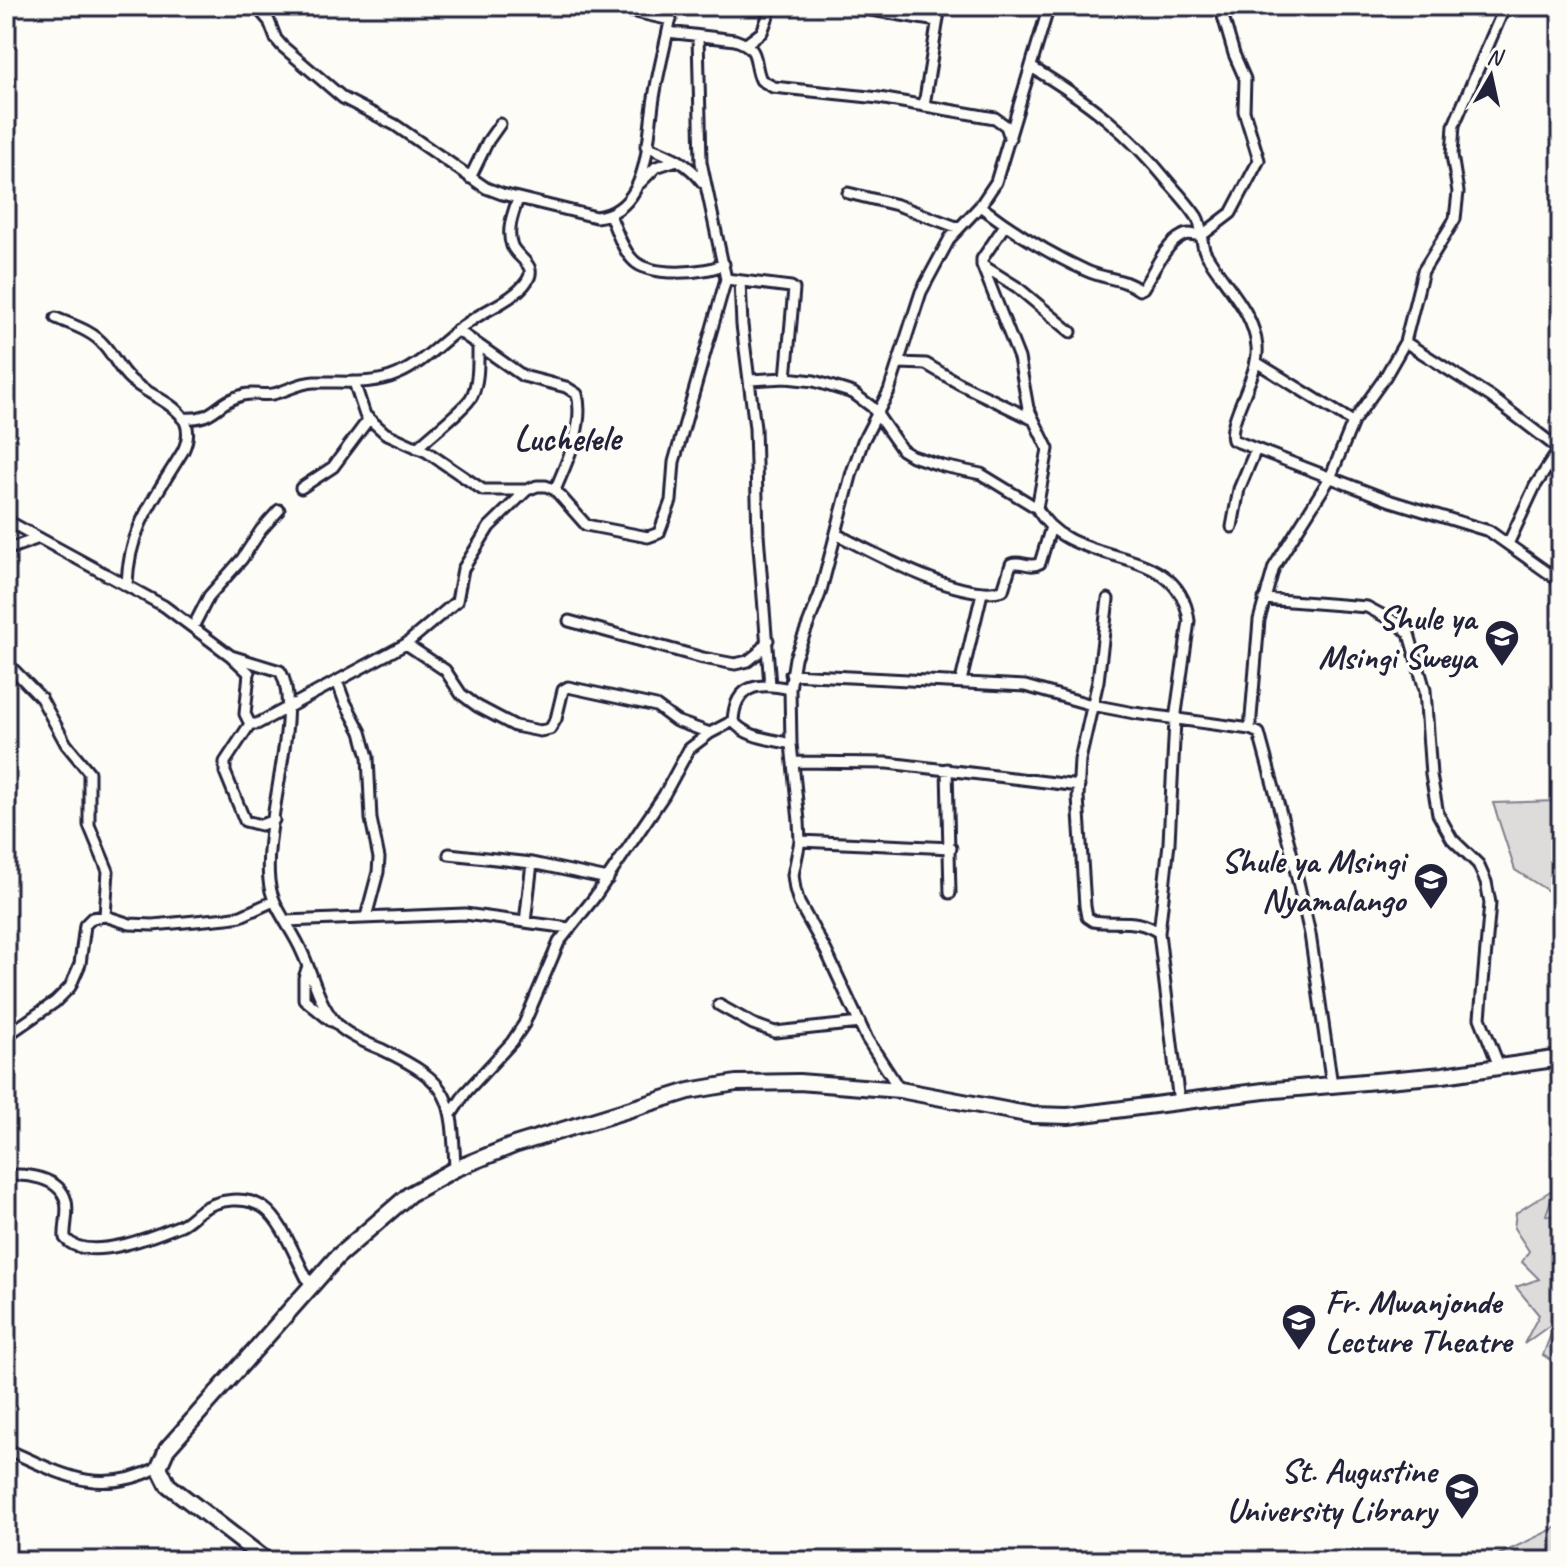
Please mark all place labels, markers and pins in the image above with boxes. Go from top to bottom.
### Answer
place label: Shule ya Msingi Sweya [1318,596,1479,678]
school or university icon: Shule ya Msingi Sweya [1483,618,1521,668]
place label: Shule ya Msingi Nyamalango [1221,839,1409,921]
school or university icon: Shule ya Msingi Nyamalango [1412,861,1450,911]
place label: Fr. Mwanjonde Lecture Theatre [1325,1280,1514,1362]
school or university icon: Fr. Mwanjonde Lecture Theatre [1280,1302,1318,1352]
place label: St. Augustine University Library [1226,1449,1440,1531]
school or university icon: St. Augustine University Library [1443,1471,1481,1521]

